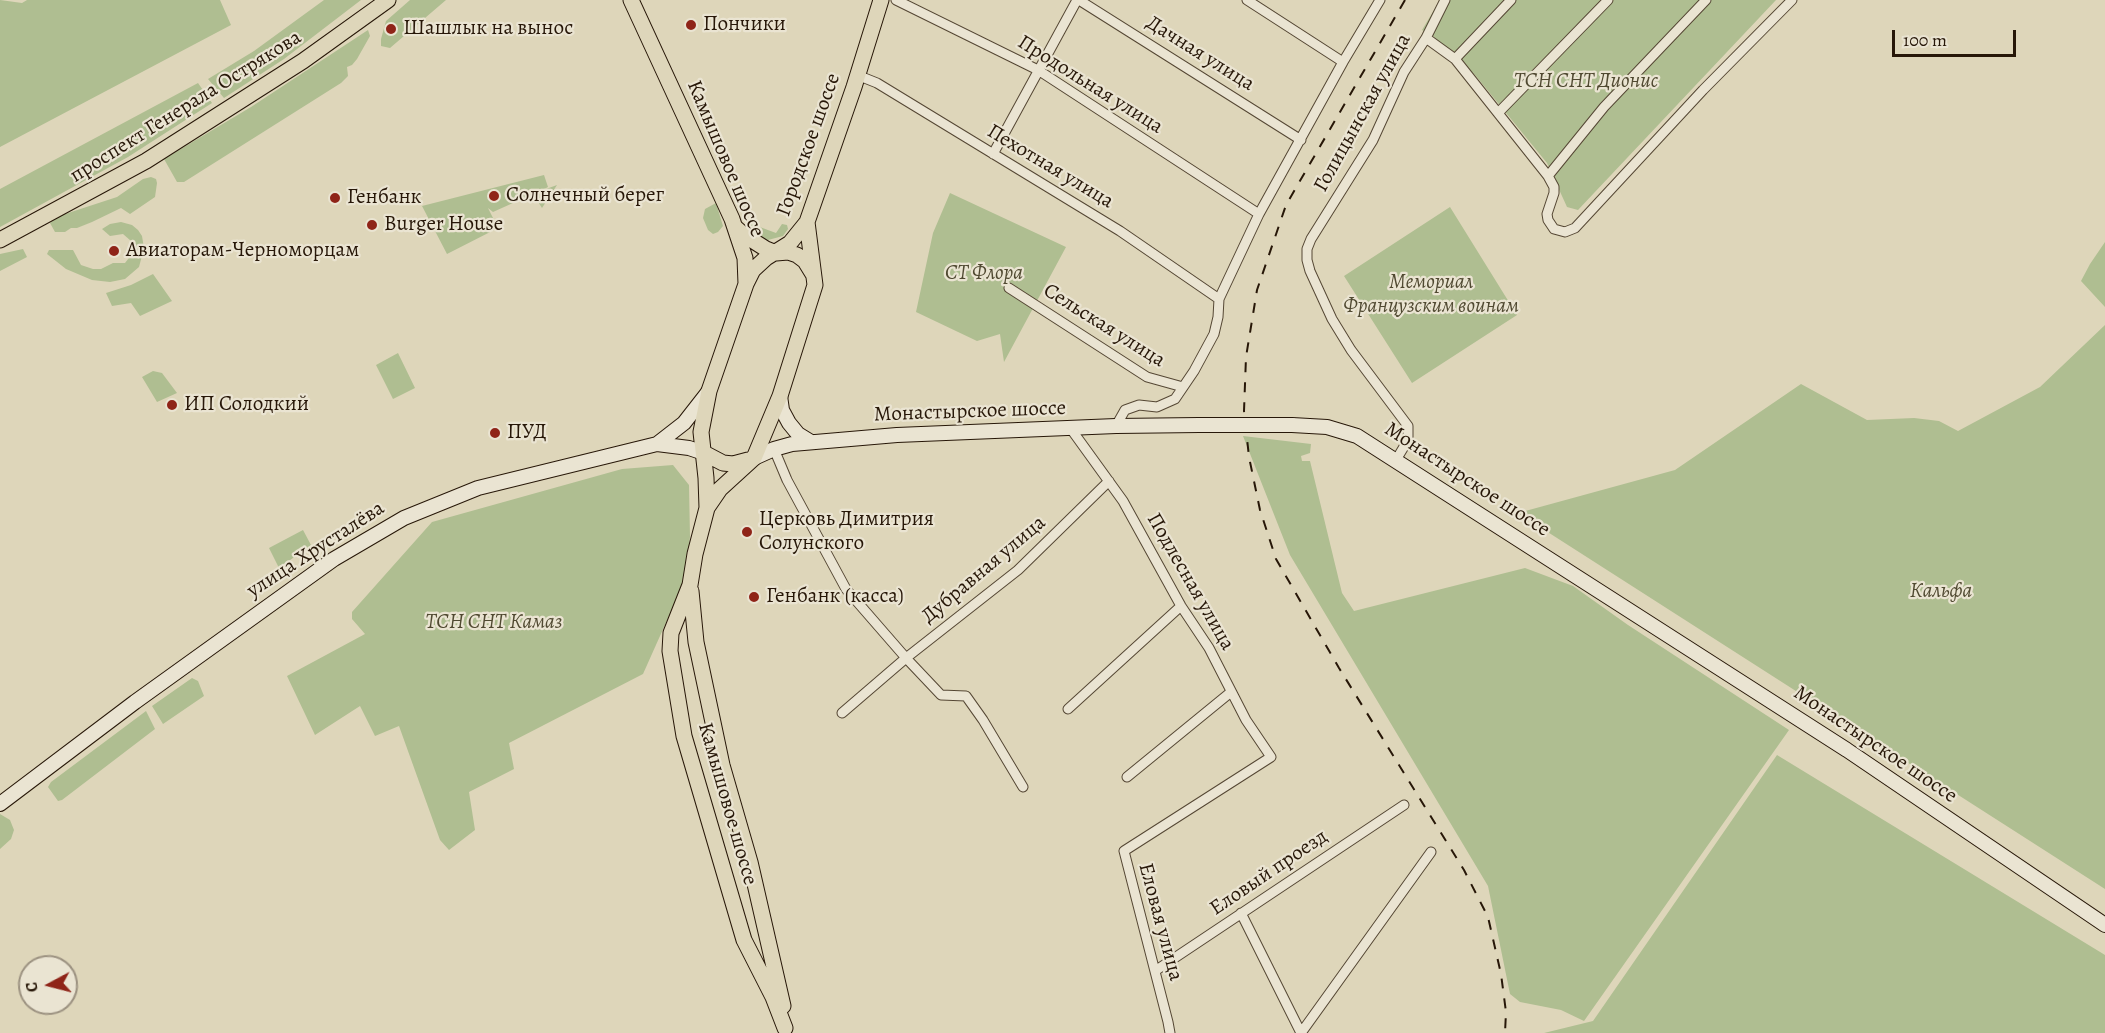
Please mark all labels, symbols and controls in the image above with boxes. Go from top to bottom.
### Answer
street label: Дачная улица [1141,11,1259,97]
place label: Пончики [703,12,786,38]
place label: Шашлык на вынос [403,16,573,42]
marker: Пончики [684,18,698,32]
scale bar [1895,18,2020,56]
marker: Шашлык на вынос [384,22,398,36]
street label: проспект Генерала Острякова [66,25,306,189]
text: 100 m [1903,28,1947,52]
street label: Голицынская улица [1309,29,1417,197]
street label: Продольная улица [1013,30,1167,140]
park label: ТСН СНТ Дионис [1514,69,1658,95]
street label: Городское шоссе [771,70,847,220]
street label: Камышовое шоссе [681,77,769,241]
street label: Пехотная улица [982,119,1118,215]
place label: Солнечный берег [506,183,664,209]
place label: Генбанк [347,185,422,211]
marker: Солнечный берег [487,189,501,203]
marker: Генбанк [328,191,342,205]
place label: Burger House [384,212,503,238]
marker: Burger House [365,218,379,232]
place label: Авиаторам-Черноморцам [126,238,359,264]
marker: Авиаторам-Черноморцам [107,244,121,258]
park label: СТ Флора [945,261,1023,287]
park label: Мемориал Французским воинам [1343,270,1519,320]
street label: Сельская улица [1038,278,1170,374]
place label: ИП Солодкий [184,392,309,418]
street label: Монастырское шоссе [874,396,1066,428]
marker: ИП Солодкий [165,398,179,412]
street label: Монастырское шоссе [1380,417,1554,543]
place label: ПУД [507,420,547,446]
marker: ПУД [488,426,502,440]
street label: улица Хрусталёва [243,496,389,604]
place label: Церковь Димитрия Солунского [759,507,934,557]
street label: Подлесная улица [1141,509,1239,655]
street label: Дубравная улица [917,511,1051,629]
marker: Церковь Димитрия Солунского [740,525,754,539]
park label: Кальфа [1910,579,1972,605]
place label: Генбанк (касса) [766,584,904,610]
marker: Генбанк (касса) [747,590,761,604]
park label: ТСН СНТ Камаз [426,610,562,636]
street label: Монастырское шоссе [1788,681,1962,809]
street label: Камышовое шоссе [692,720,762,888]
street label: Еловый проезд [1205,824,1333,922]
street label: Еловая улица [1132,860,1188,984]
north arrow [18,955,78,1015]
text: С [21,981,44,993]

